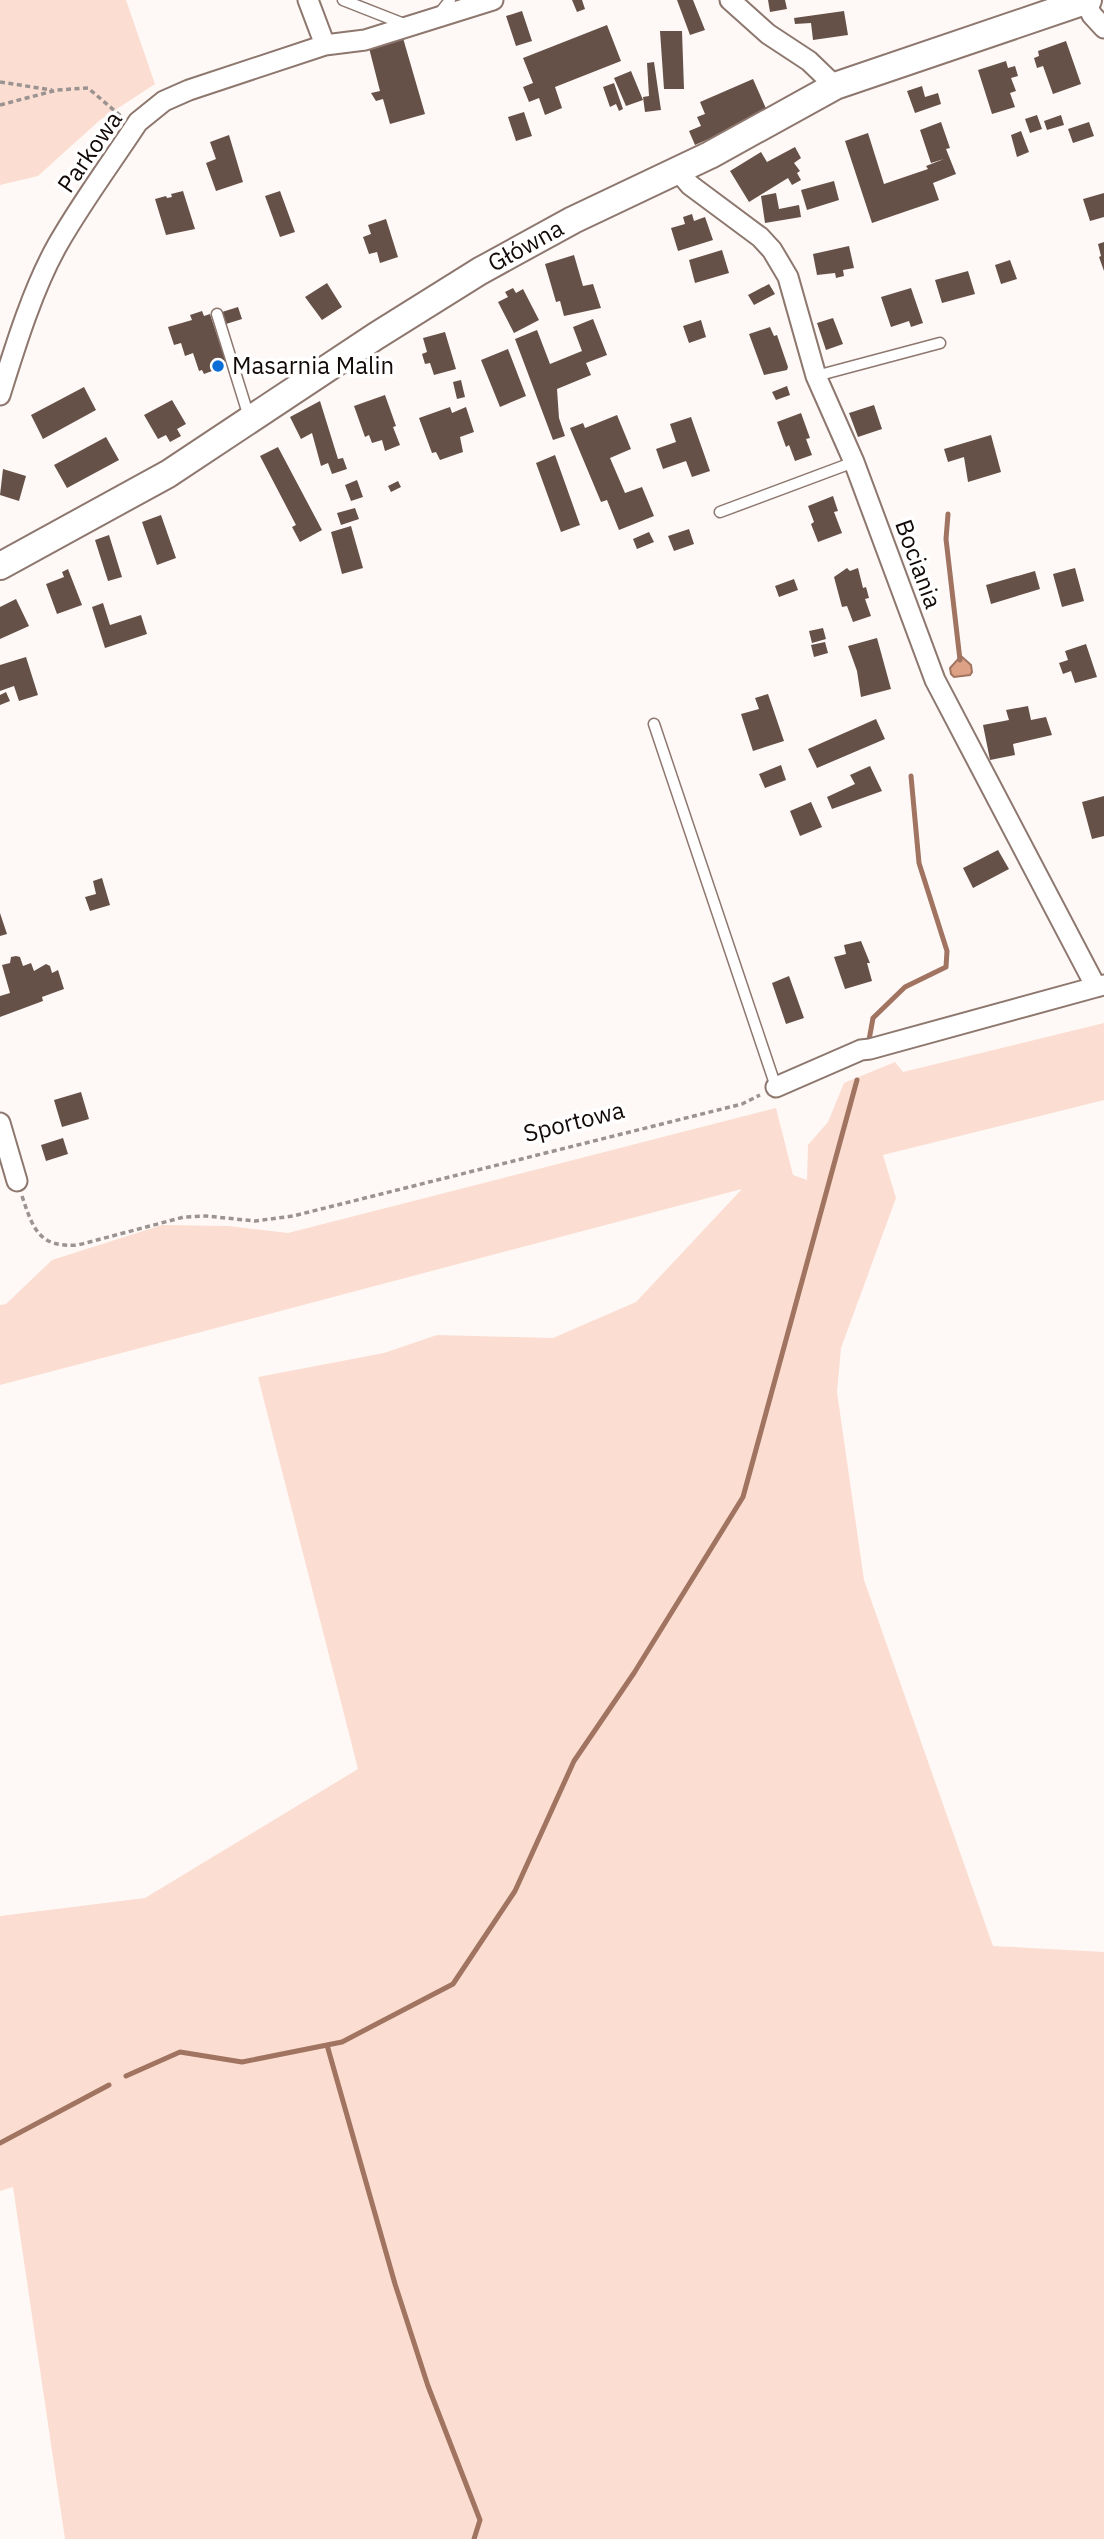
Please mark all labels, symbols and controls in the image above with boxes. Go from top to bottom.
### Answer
street label: Parkowa [50,104,129,199]
street label: Główna [482,211,569,279]
place label: Masarnia Malin [232,349,394,381]
marker: Masarnia Malin [210,358,226,374]
street label: Bociania [888,515,950,613]
street label: Sportowa [520,1093,628,1149]

